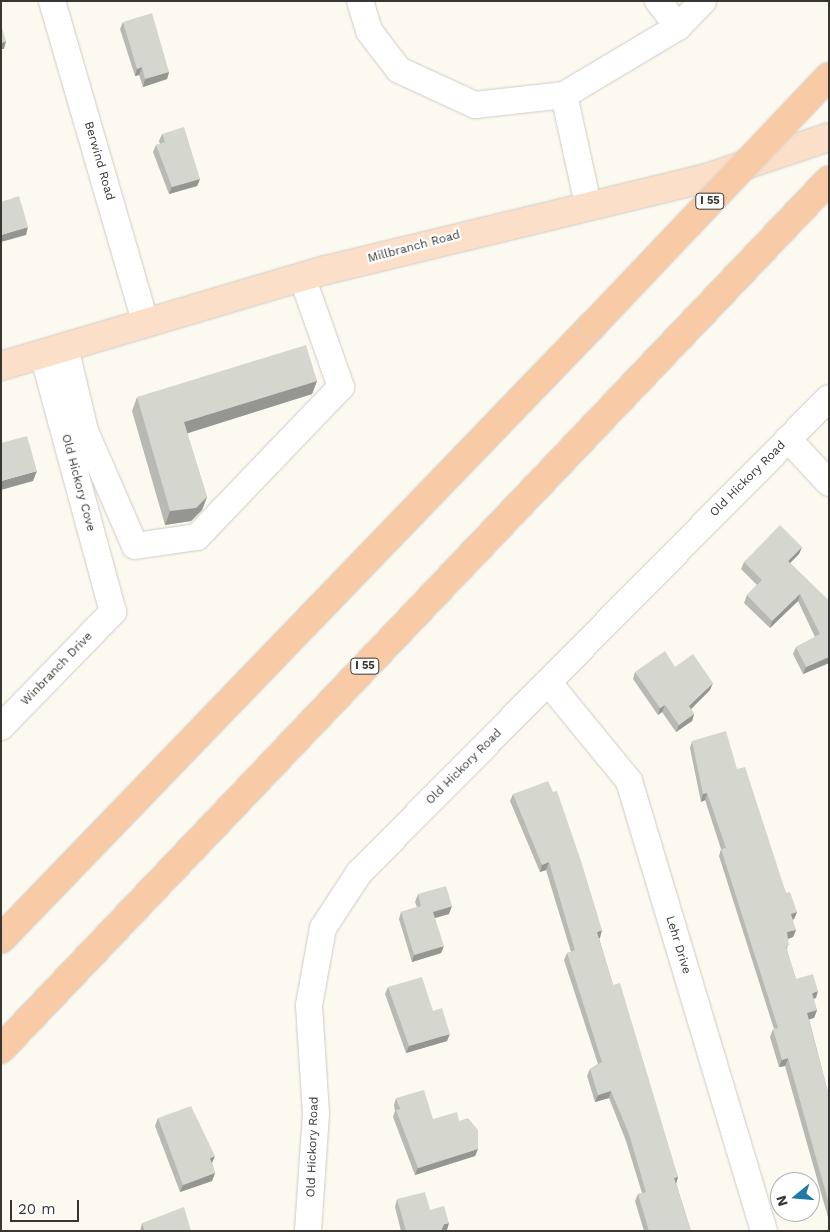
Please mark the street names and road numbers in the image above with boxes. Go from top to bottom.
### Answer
street label: Berwind Road [81,120,117,202]
road number: I 55 [695,192,725,210]
street label: Millbranch Road [366,228,462,266]
street label: Old Hickory Cove [58,433,98,533]
street label: Old Hickory Road [707,438,789,520]
street label: Winbranch Drive [18,629,96,709]
road number: I 55 [350,658,380,674]
street label: Old Hickory Road [423,726,505,808]
street label: Lehr Drive [662,914,694,976]
street label: Old Hickory Road [304,1096,322,1198]

